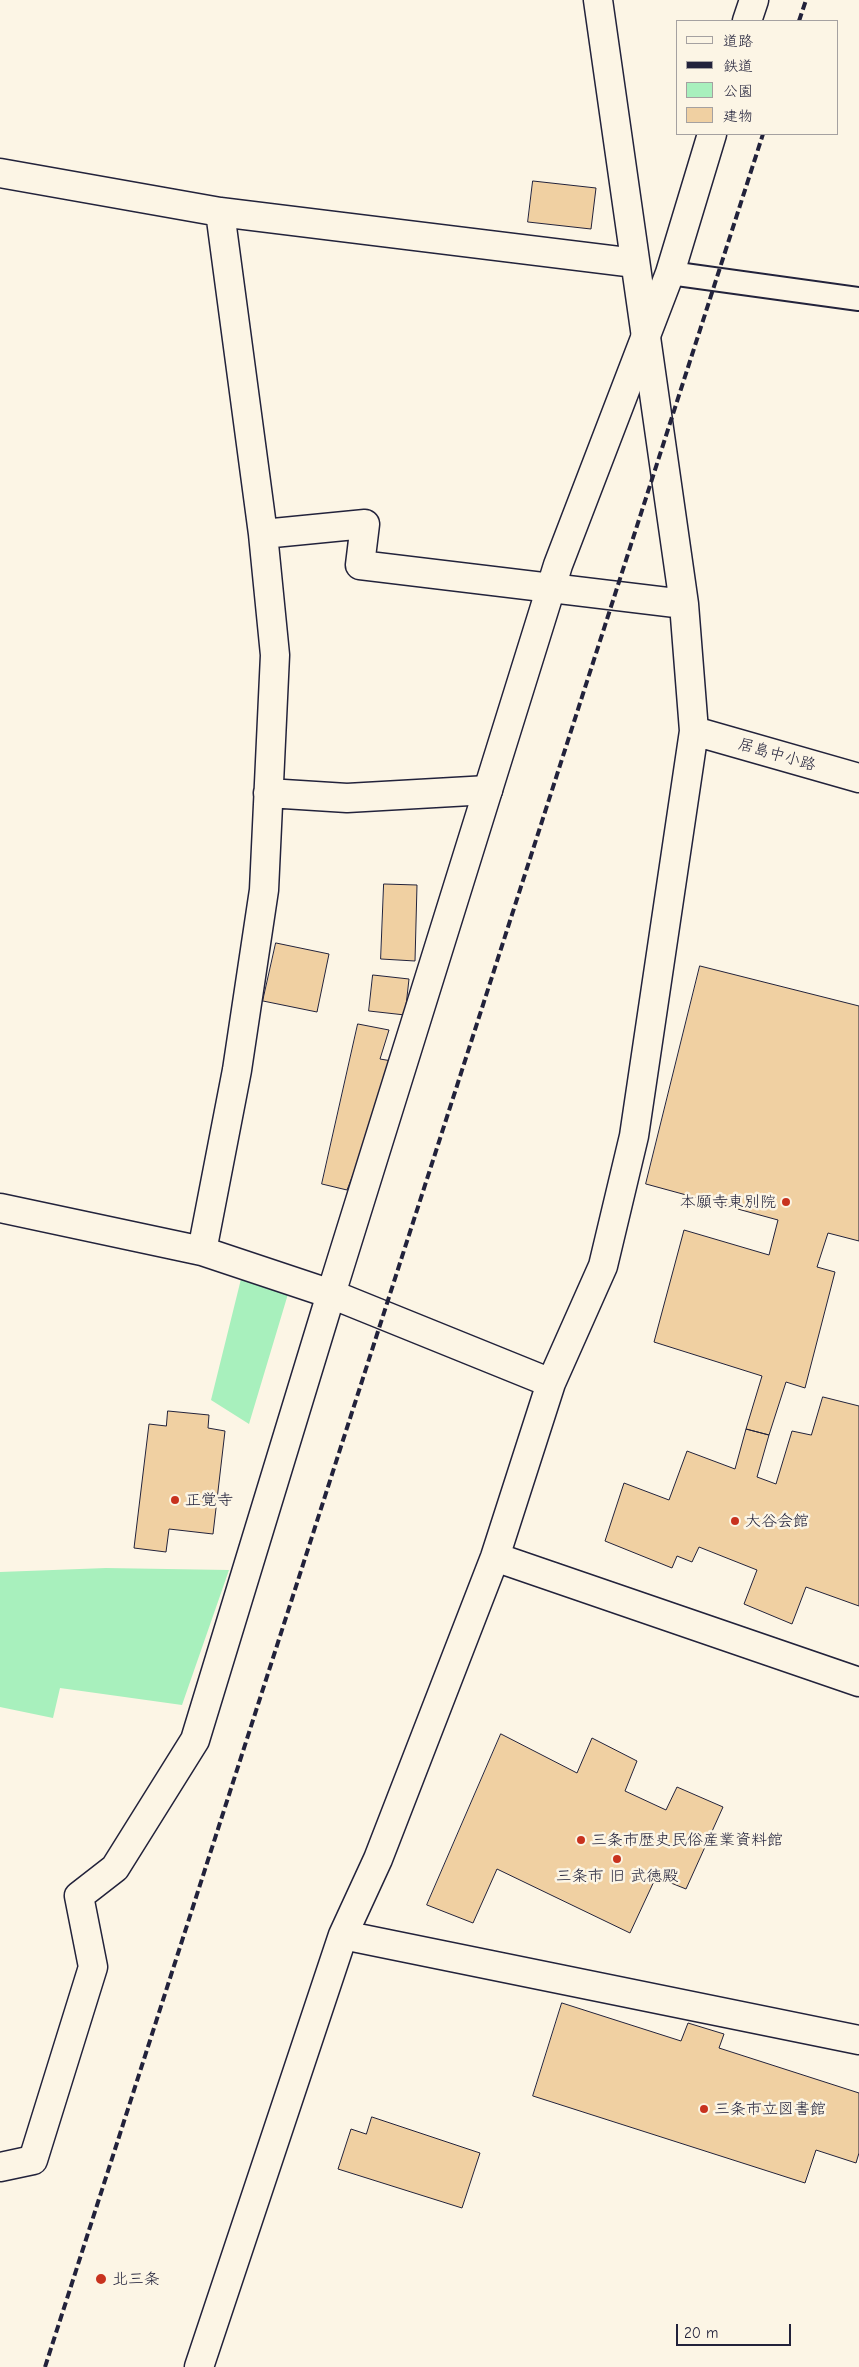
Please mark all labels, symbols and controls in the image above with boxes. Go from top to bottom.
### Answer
legend [676,20,839,135]
text: 道路 [723,32,753,50]
text: 鉄道 [723,57,753,75]
text: 公園 [723,82,753,100]
text: 建物 [723,107,753,125]
street label: 居島中小路 [736,735,818,775]
place label: 本願寺東別院 [680,1192,776,1212]
marker: 本願寺東別院 [780,1196,792,1208]
place label: 正覚寺 [185,1490,233,1510]
marker: 正覚寺 [169,1494,181,1506]
place label: 大谷会館 [745,1511,809,1531]
marker: 大谷会館 [729,1515,741,1527]
place label: 三条市歴史民俗産業資料館 [591,1830,783,1850]
marker: 三条市歴史民俗産業資料館 [575,1834,587,1846]
marker: 三条市 旧 武徳殿 [611,1853,623,1865]
place label: 三条市 旧 武徳殿 [556,1866,678,1886]
place label: 三条市立図書館 [714,2099,826,2119]
marker: 三条市立図書館 [698,2103,710,2115]
place label: 北三条 [112,2269,160,2289]
marker: 北三条 [94,2272,108,2286]
scale bar [679,2314,794,2346]
text: 20 m [684,2324,718,2342]

